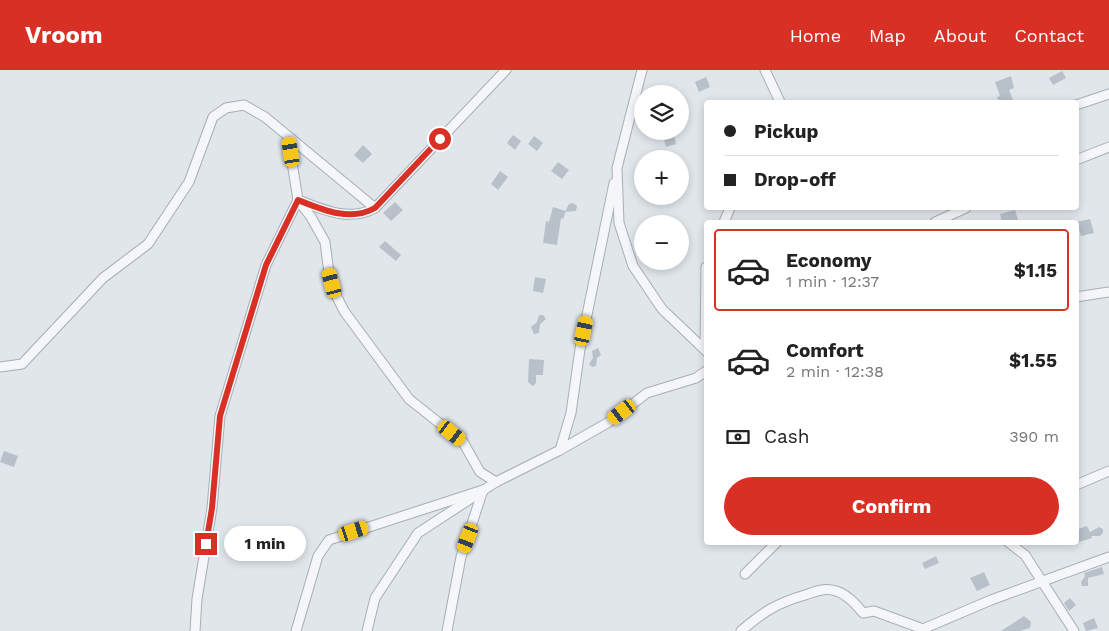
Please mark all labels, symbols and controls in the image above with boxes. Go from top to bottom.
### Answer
text: Vroom [25,21,103,49]
text: Home [790,25,841,46]
text: Map [869,25,906,46]
text: About [934,25,986,46]
text: Contact [1014,25,1084,46]
map controls [634,85,689,270]
button: layers [634,85,689,140]
text: Pickup [754,120,818,143]
route start [429,128,451,150]
car [281,136,300,168]
button: + [634,150,689,205]
text: Drop-off [754,168,836,191]
button: − [634,215,689,270]
icon: car [726,248,771,293]
text: Economy [786,249,871,272]
text: $1.15 [1014,259,1057,282]
car [320,267,343,299]
text: 1 min · 12:37 [786,272,879,291]
car [573,315,594,347]
icon: car [726,338,771,383]
text: Comfort [786,339,864,362]
text: $1.55 [1009,349,1057,372]
text: 2 min · 12:38 [786,362,884,381]
car [605,397,638,427]
car [435,418,468,448]
icon: cash [724,423,752,451]
text: Cash [764,425,810,448]
text: 390 m [1009,427,1059,446]
button: Confirm [724,477,1059,535]
car [337,519,370,543]
car [455,521,480,555]
callout: 1 min [224,526,306,562]
route end [195,533,217,555]
text: 1 min [244,534,286,553]

